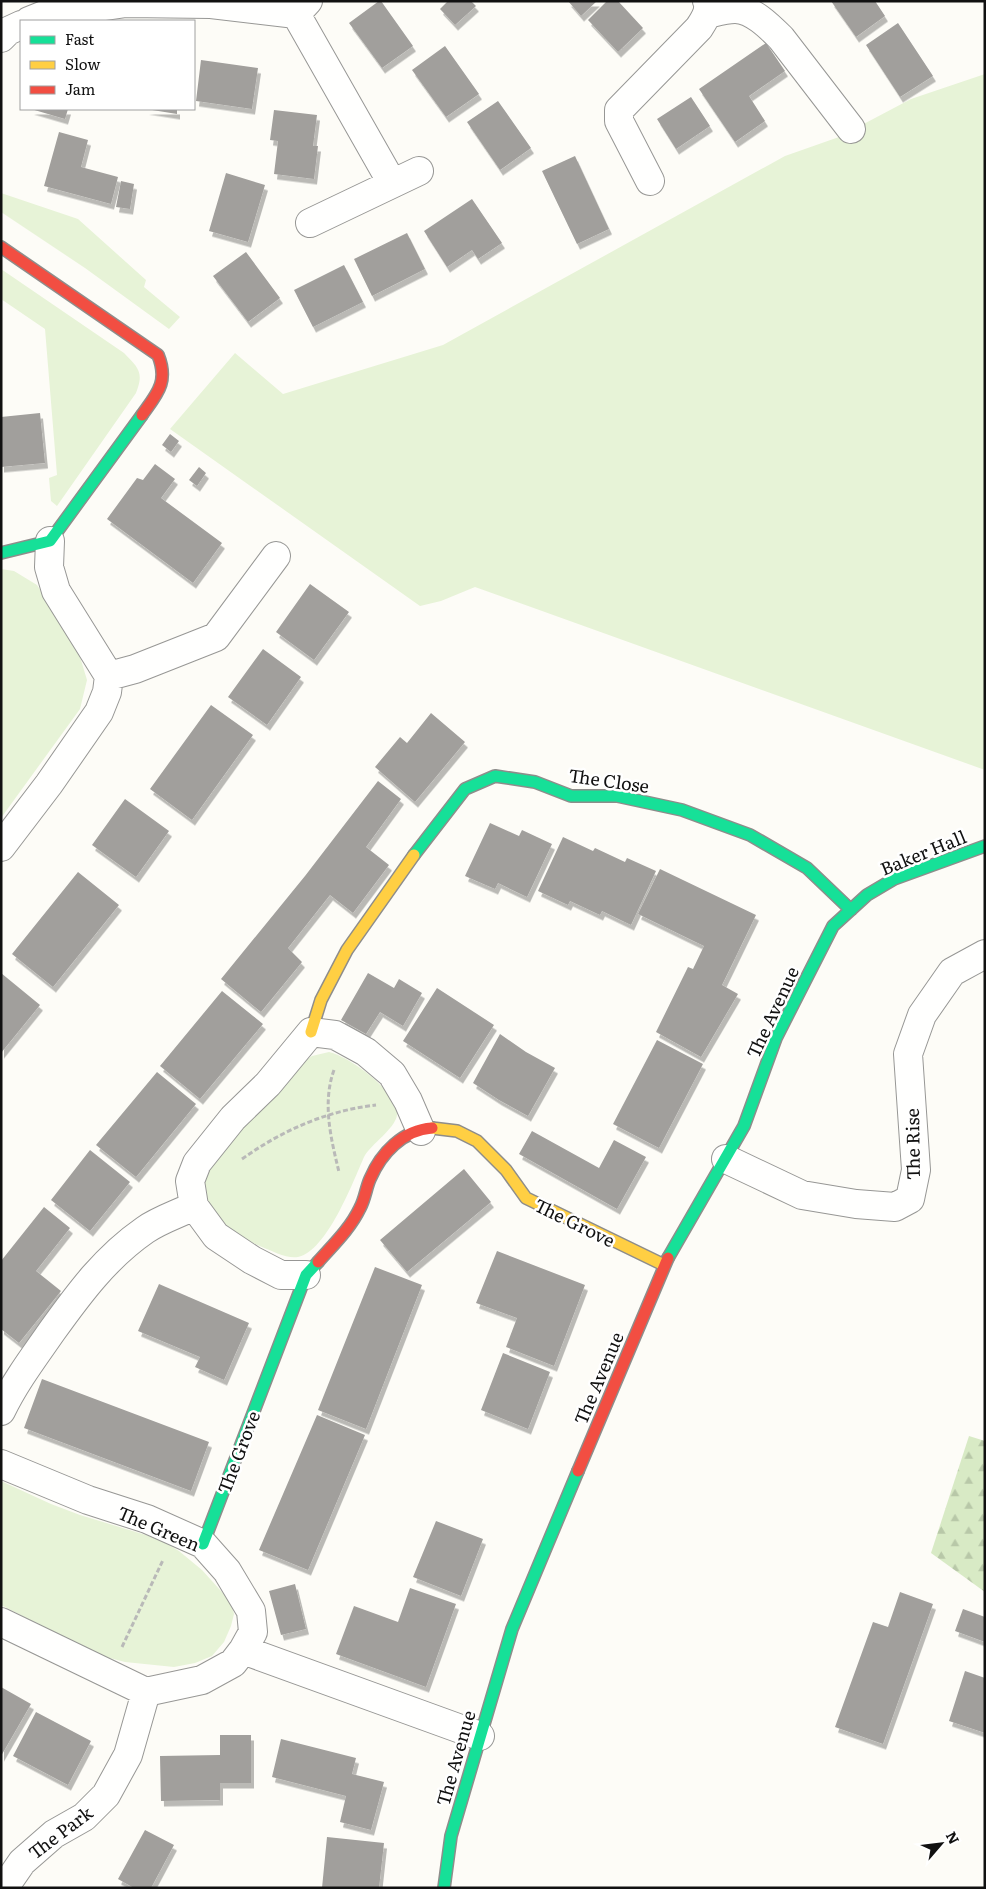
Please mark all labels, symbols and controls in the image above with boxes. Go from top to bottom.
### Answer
legend [20,20,195,110]
text: Fast [65,27,94,50]
text: Slow [65,52,100,75]
text: Jam [65,77,96,100]
street label: The Close [567,761,651,799]
street label: Baker Hall [876,823,970,881]
street label: The Avenue [739,962,805,1062]
street label: The Rise [898,1108,926,1180]
street label: The Grove [530,1191,620,1253]
street label: The Avenue [566,1328,630,1428]
street label: The Grove [210,1407,266,1497]
street label: The Green [114,1499,205,1558]
street label: The Avenue [428,1707,482,1809]
street label: The Park [22,1798,99,1865]
north arrow [916,1819,966,1869]
text: N [942,1828,965,1848]

